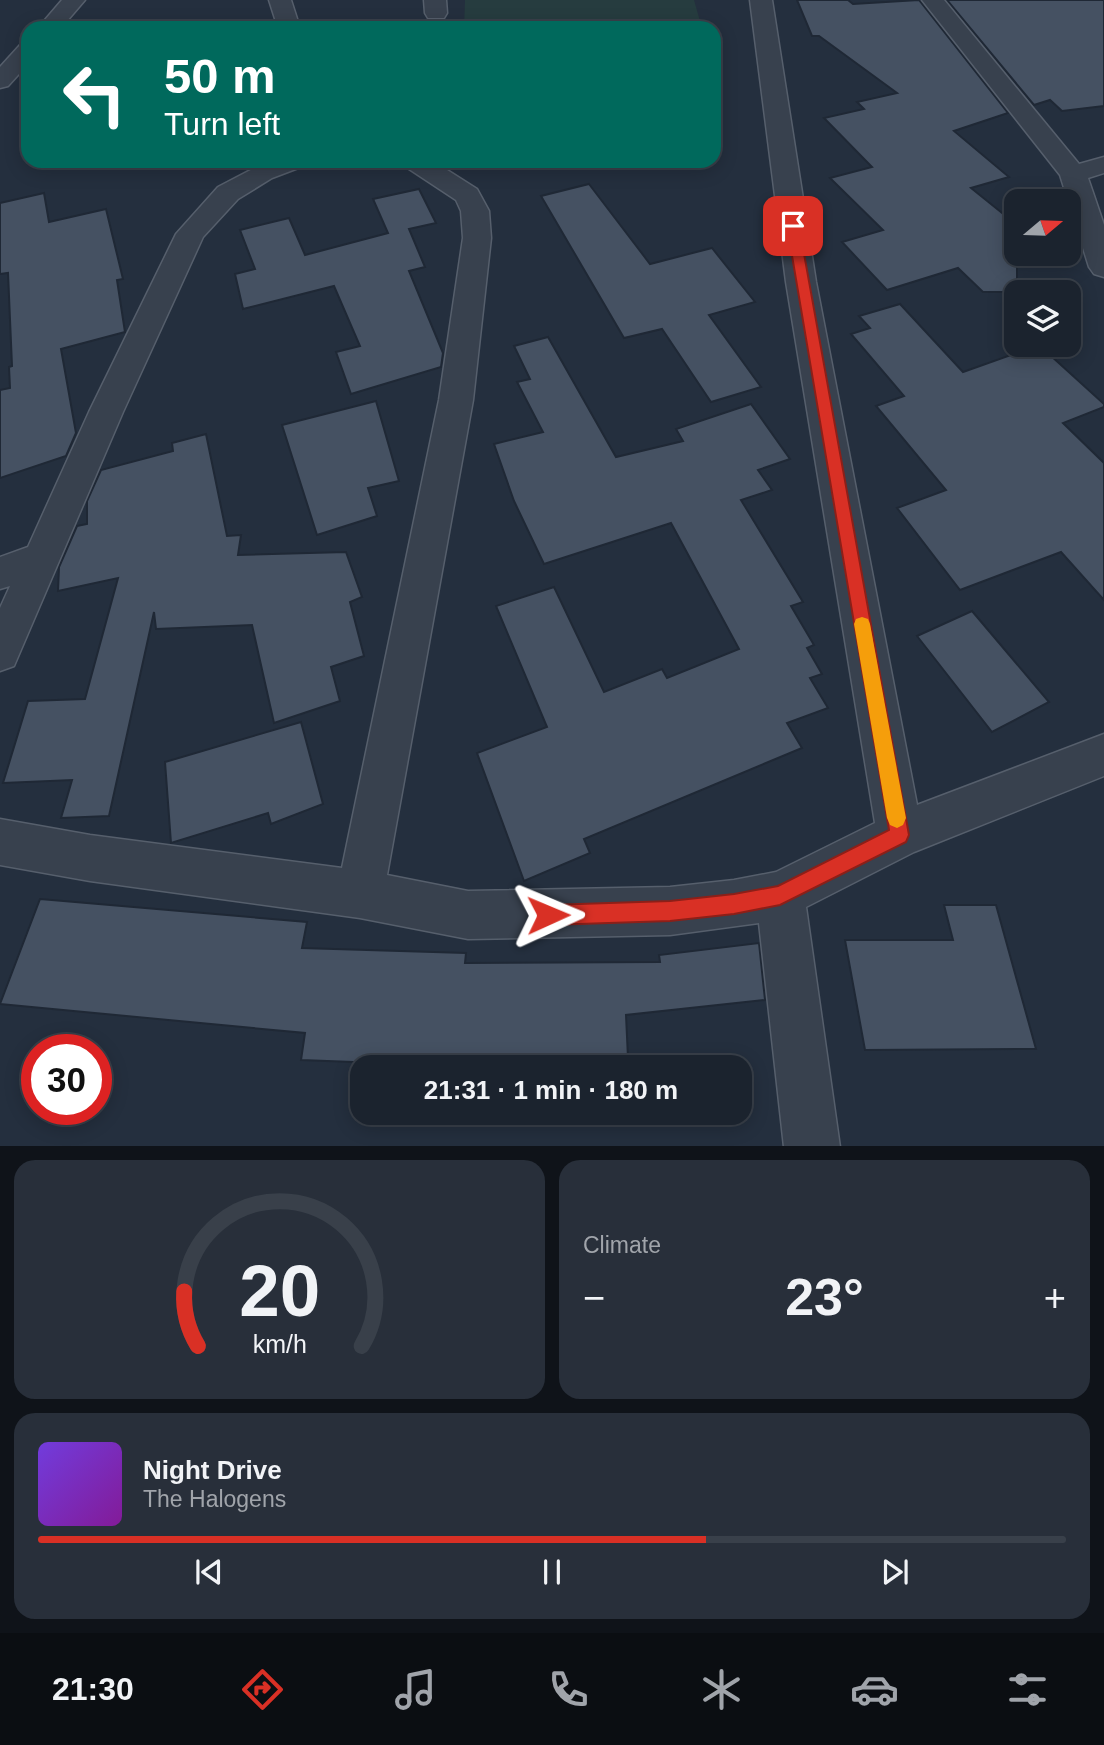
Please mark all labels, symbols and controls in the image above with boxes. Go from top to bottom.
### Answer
icon: left [49,49,140,140]
text: 50 m [164,49,276,103]
text: Turn left [164,106,280,142]
north arrow [1004,189,1082,266]
map controls [1004,189,1081,357]
pin [763,196,823,256]
icon: arrive [774,207,812,245]
button: layers [1004,280,1081,357]
position arrow [511,878,585,952]
speed limit sign: 30 [21,1034,112,1125]
text: 21:31 · 1 min · 180 m [424,1075,678,1105]
text: Climate [583,1232,661,1258]
text: 20 [239,1250,320,1331]
text: 23° [785,1268,864,1326]
text: − [583,1277,605,1319]
text: + [1044,1277,1066,1319]
text: km/h [252,1329,307,1357]
text: Night Drive [143,1455,282,1485]
text: The Halogens [143,1486,286,1512]
icon: previous [190,1553,228,1591]
icon: pause [533,1553,571,1591]
icon: next [876,1553,914,1591]
icon: directions [238,1665,287,1714]
icon: music [391,1665,440,1714]
icon: phone [544,1665,593,1714]
icon: climate [697,1665,746,1714]
icon: car [850,1665,899,1714]
icon: filters [1003,1665,1052,1714]
text: 21:30 [52,1671,134,1707]

